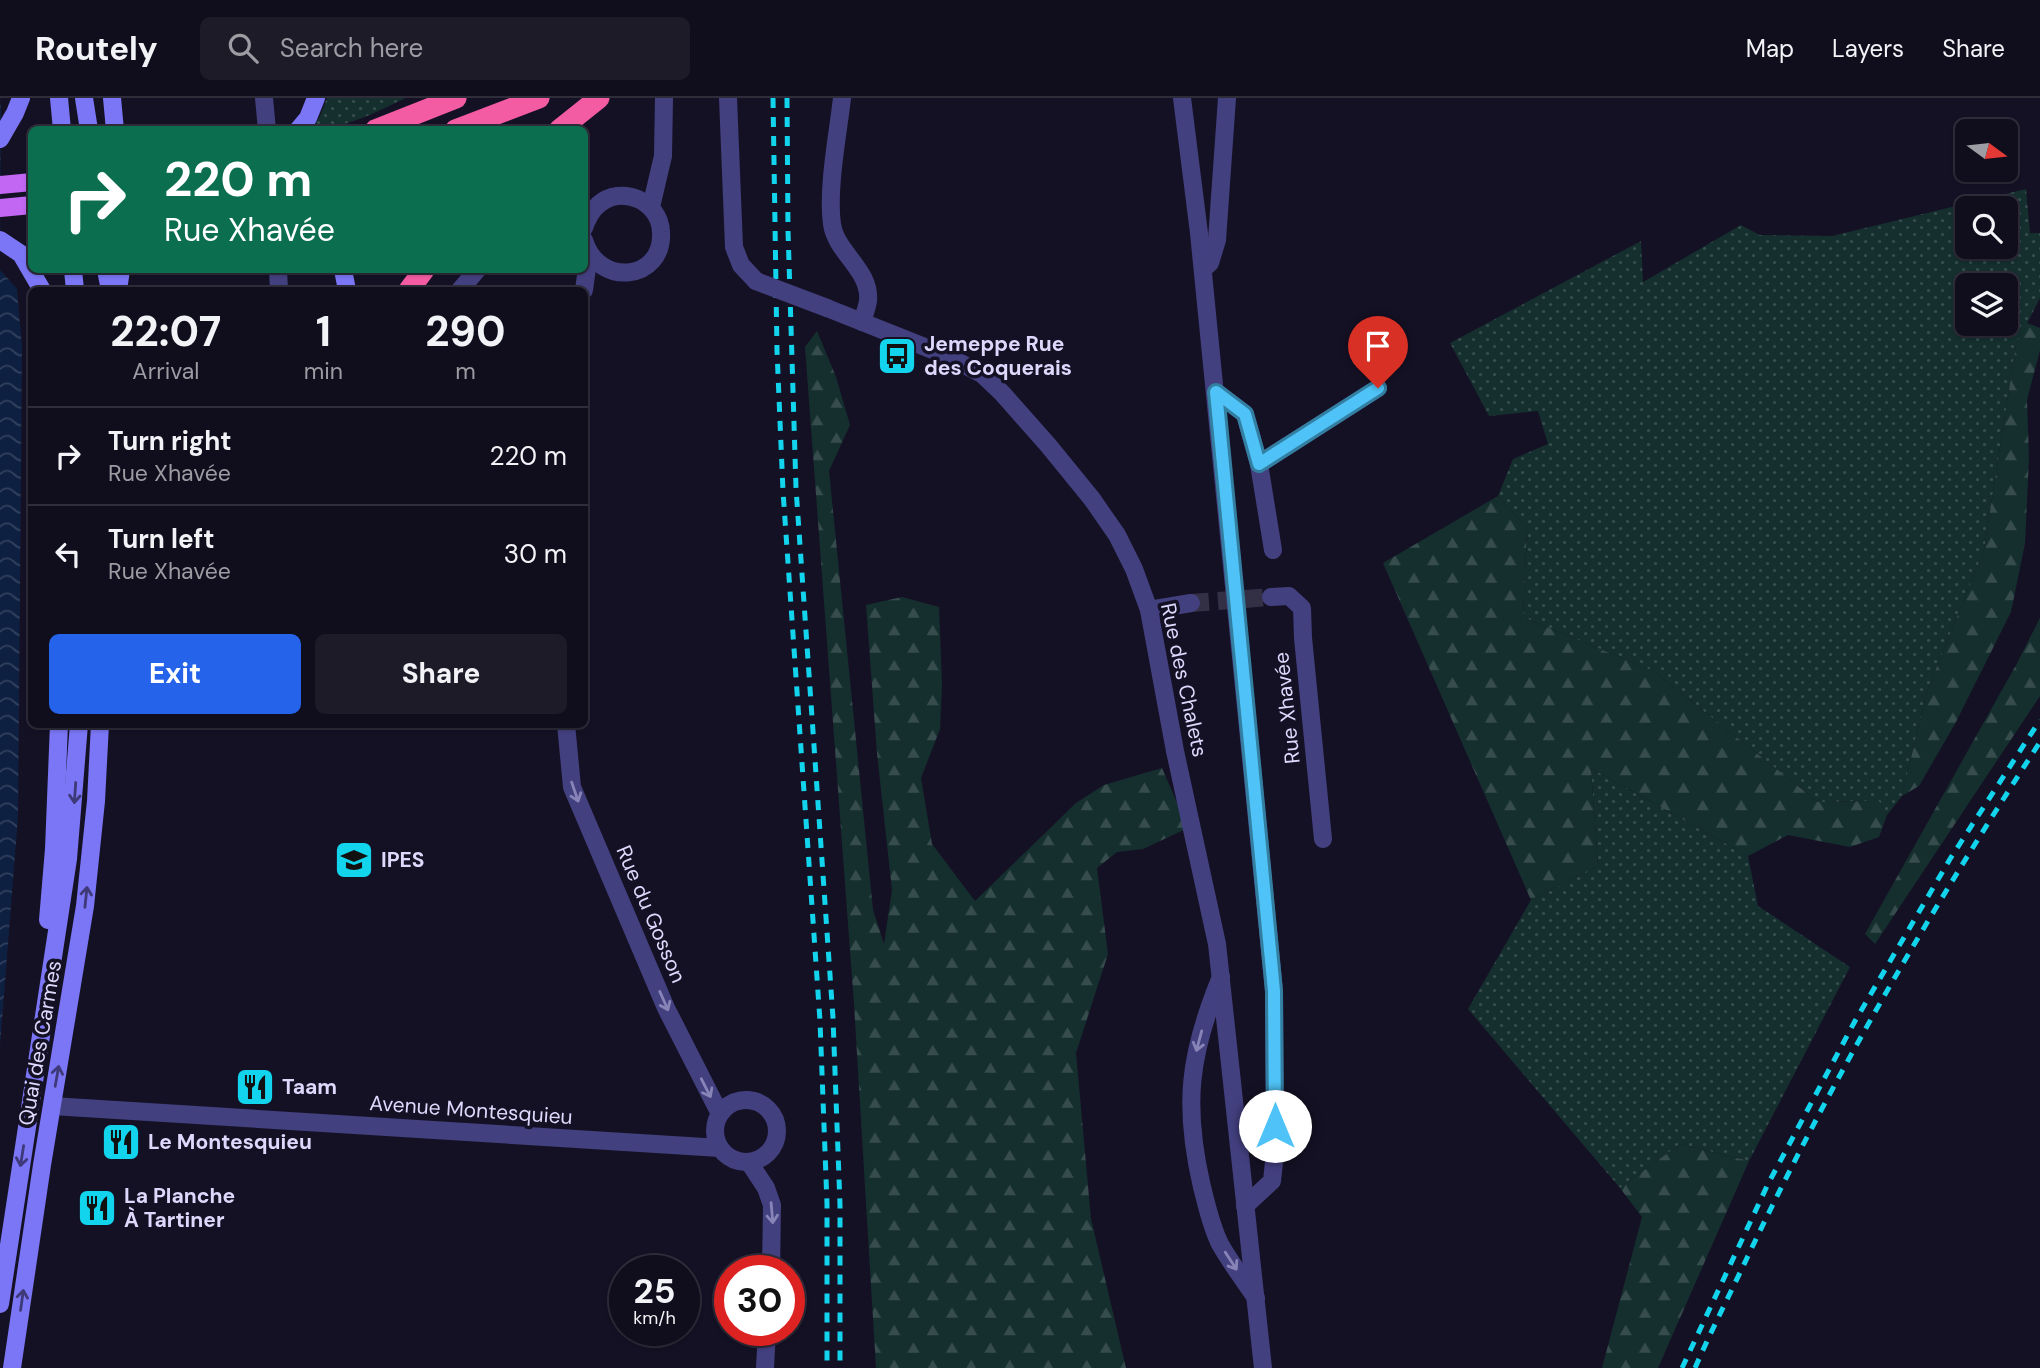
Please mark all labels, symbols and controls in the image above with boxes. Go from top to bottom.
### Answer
search box [200,17,690,80]
text: Routely [35,27,158,70]
icon: search [224,29,262,67]
text: Search here [280,31,423,65]
text: Map [1746,33,1794,64]
text: Layers [1832,33,1904,64]
text: Share [1942,33,2005,64]
north arrow [1955,119,2018,182]
map controls [1955,119,2018,336]
text: 220 m [164,147,312,211]
icon: right [49,154,140,245]
button: search [1955,196,2018,259]
text: Rue Xhavée [164,209,335,251]
button: layers [1955,273,2018,336]
text: 22:07 [110,304,221,359]
text: 1 [316,304,331,359]
text: 290 [425,304,506,359]
pin [1348,316,1408,388]
icon: arrive [1359,327,1397,365]
place label: Jemeppe Rue des Coquerais [924,330,1072,382]
bus stop icon: Jemeppe Rue des Coquerais [876,335,918,377]
text: Arrival [132,356,199,386]
text: min [304,356,343,386]
text: m [455,356,476,386]
text: Turn right [108,424,232,458]
icon: right [49,437,87,475]
text: 220 m [489,439,567,473]
text: Rue Xhavée [108,458,231,488]
text: Turn left [108,522,215,556]
icon: left [49,535,87,573]
text: 30 m [504,537,567,571]
text: Rue Xhavée [108,556,231,586]
street label: Rue des Chalets [1154,600,1214,760]
button: Exit [49,634,301,714]
button: Share [315,634,567,714]
street label: Rue Xhavée [1267,651,1307,765]
one-way arrow [570,780,582,802]
one-way arrow [68,781,81,804]
school or university icon: IPES [333,839,375,881]
street label: Rue du Gosson [609,841,693,987]
place label: IPES [381,846,425,874]
one-way arrow [80,886,93,909]
street label: Quai des Carmes [12,958,68,1128]
one-way arrow [658,990,671,1011]
one-way arrow [1192,1029,1205,1052]
one-way arrow [51,1065,64,1088]
restaurant icon: Taam [234,1066,276,1108]
place label: Taam [282,1073,337,1101]
one-way arrow [700,1077,714,1098]
street label: Avenue Montesquieu [368,1089,574,1131]
position arrow [1238,1089,1312,1163]
restaurant icon: Le Montesquieu [100,1121,142,1163]
place label: Le Montesquieu [148,1128,312,1156]
one-way arrow [15,1144,28,1167]
place label: La Planche À Tartiner [124,1182,235,1234]
restaurant icon: La Planche À Tartiner [76,1187,118,1229]
one-way arrow [766,1201,779,1224]
one-way arrow [1224,1251,1239,1270]
speed limit sign: 30 [714,1255,805,1346]
text: 25 [634,1268,675,1314]
one-way arrow [16,1290,29,1312]
text: km/h [633,1306,676,1330]

